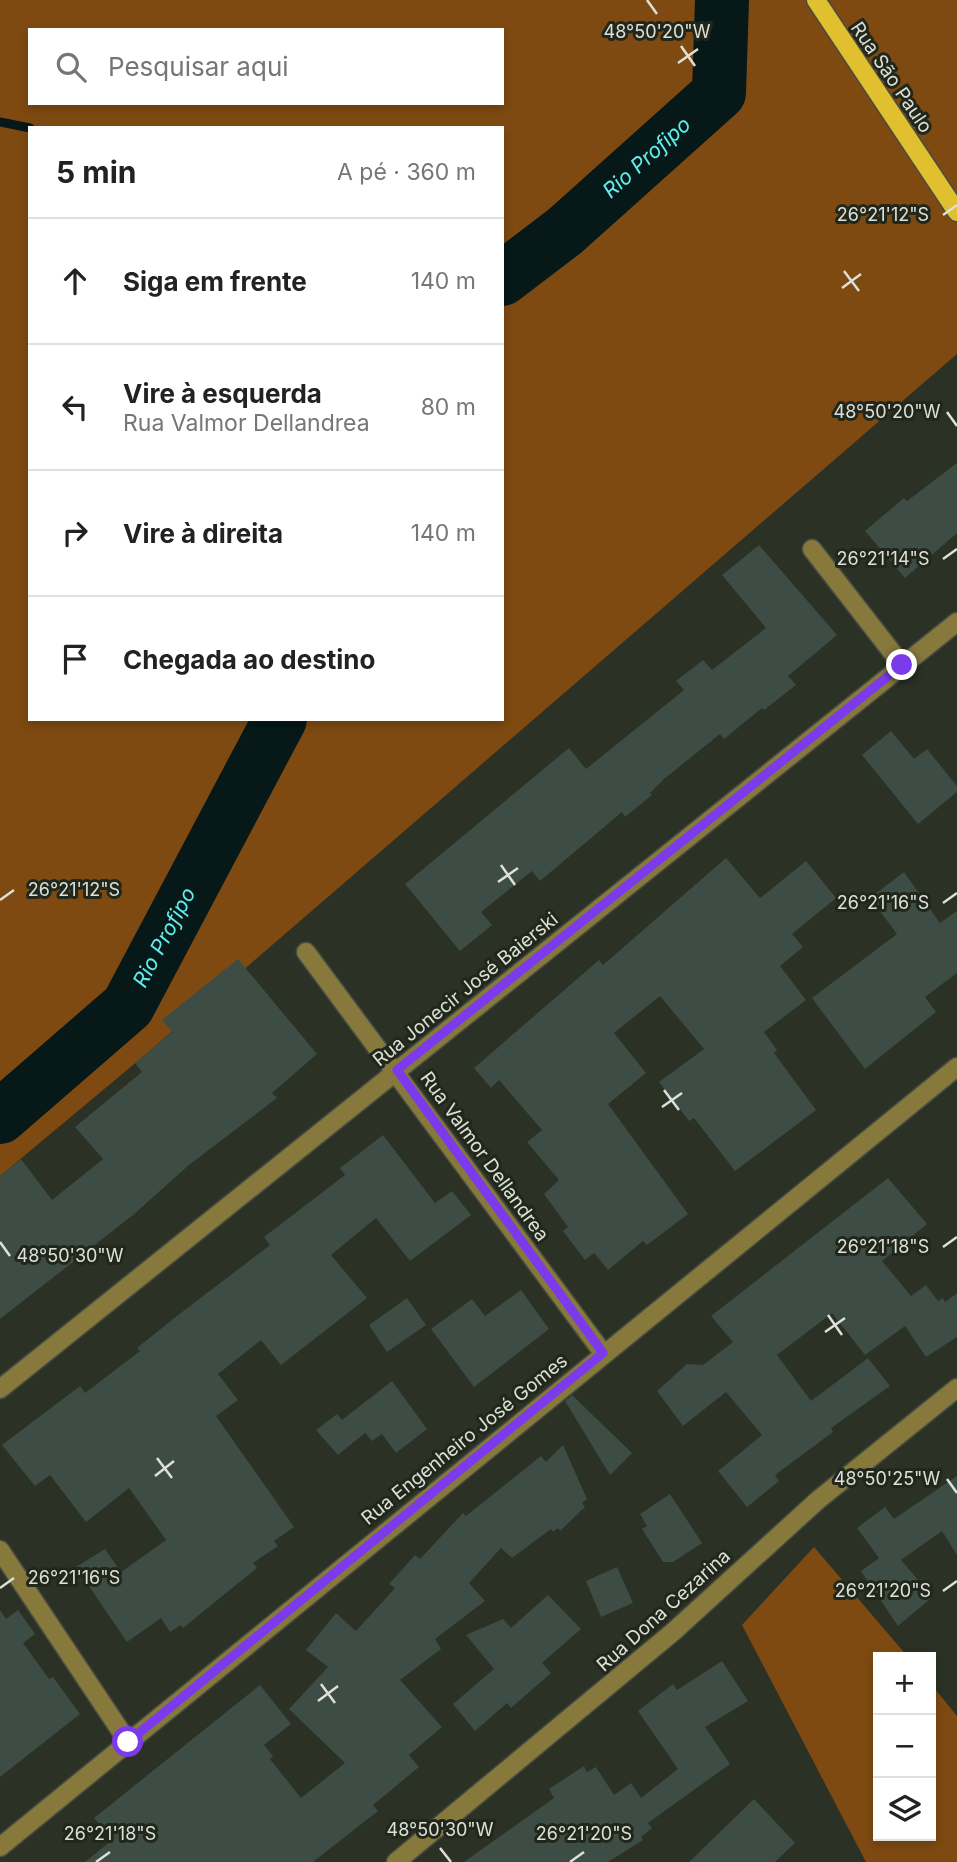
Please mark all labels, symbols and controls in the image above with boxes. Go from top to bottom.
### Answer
street label: Rua São Paulo [846,17,937,137]
text: 48°50'20"W [604,21,711,42]
search box [28,28,504,105]
icon: search [52,48,90,86]
text: Pesquisar aqui [108,51,289,82]
water label: Rio Profipo [597,112,695,203]
text: 5 min [56,154,136,190]
text: A pé · 360 m [337,158,476,186]
text: 26°21'12"S [837,204,929,225]
icon: ahead [56,262,94,300]
text: Siga em frente [123,266,307,297]
text: 140 m [411,267,476,295]
text: Vire à esquerda [123,378,322,409]
icon: left [56,388,94,426]
text: 80 m [421,393,476,421]
text: 48°50'20"W [834,401,941,422]
text: Rua Valmor Dellandrea [123,409,370,437]
icon: right [56,514,94,552]
text: Vire à direita [123,518,283,549]
text: 140 m [411,519,476,547]
text: 26°21'14"S [837,548,929,569]
icon: arrive [56,640,94,678]
text: Chegada ao destino [123,644,375,675]
route end [886,649,917,680]
text: 26°21'12"S [28,879,120,900]
water label: Rio Profipo [127,883,200,991]
text: 26°21'16"S [837,892,929,913]
street label: Rua Jonecir José Baierski [368,908,563,1071]
street label: Rua Valmor Dellandrea [415,1067,554,1245]
text: 26°21'18"S [837,1236,929,1257]
text: 48°50'30"W [17,1245,124,1266]
street label: Rua Engenheiro José Gomes [357,1349,572,1530]
text: 48°50'25"W [834,1468,940,1489]
street label: Rua Dona Cezarina [592,1544,735,1676]
text: 26°21'16"S [28,1567,120,1588]
text: 26°21'20"S [835,1580,931,1601]
map controls [873,1652,936,1841]
button: + [873,1652,936,1715]
button: − [873,1715,936,1778]
route start [112,1726,143,1757]
button: layers [873,1778,936,1841]
text: 48°50'30"W [387,1819,494,1840]
text: 26°21'18"S [64,1823,156,1844]
text: 26°21'20"S [536,1823,632,1844]

